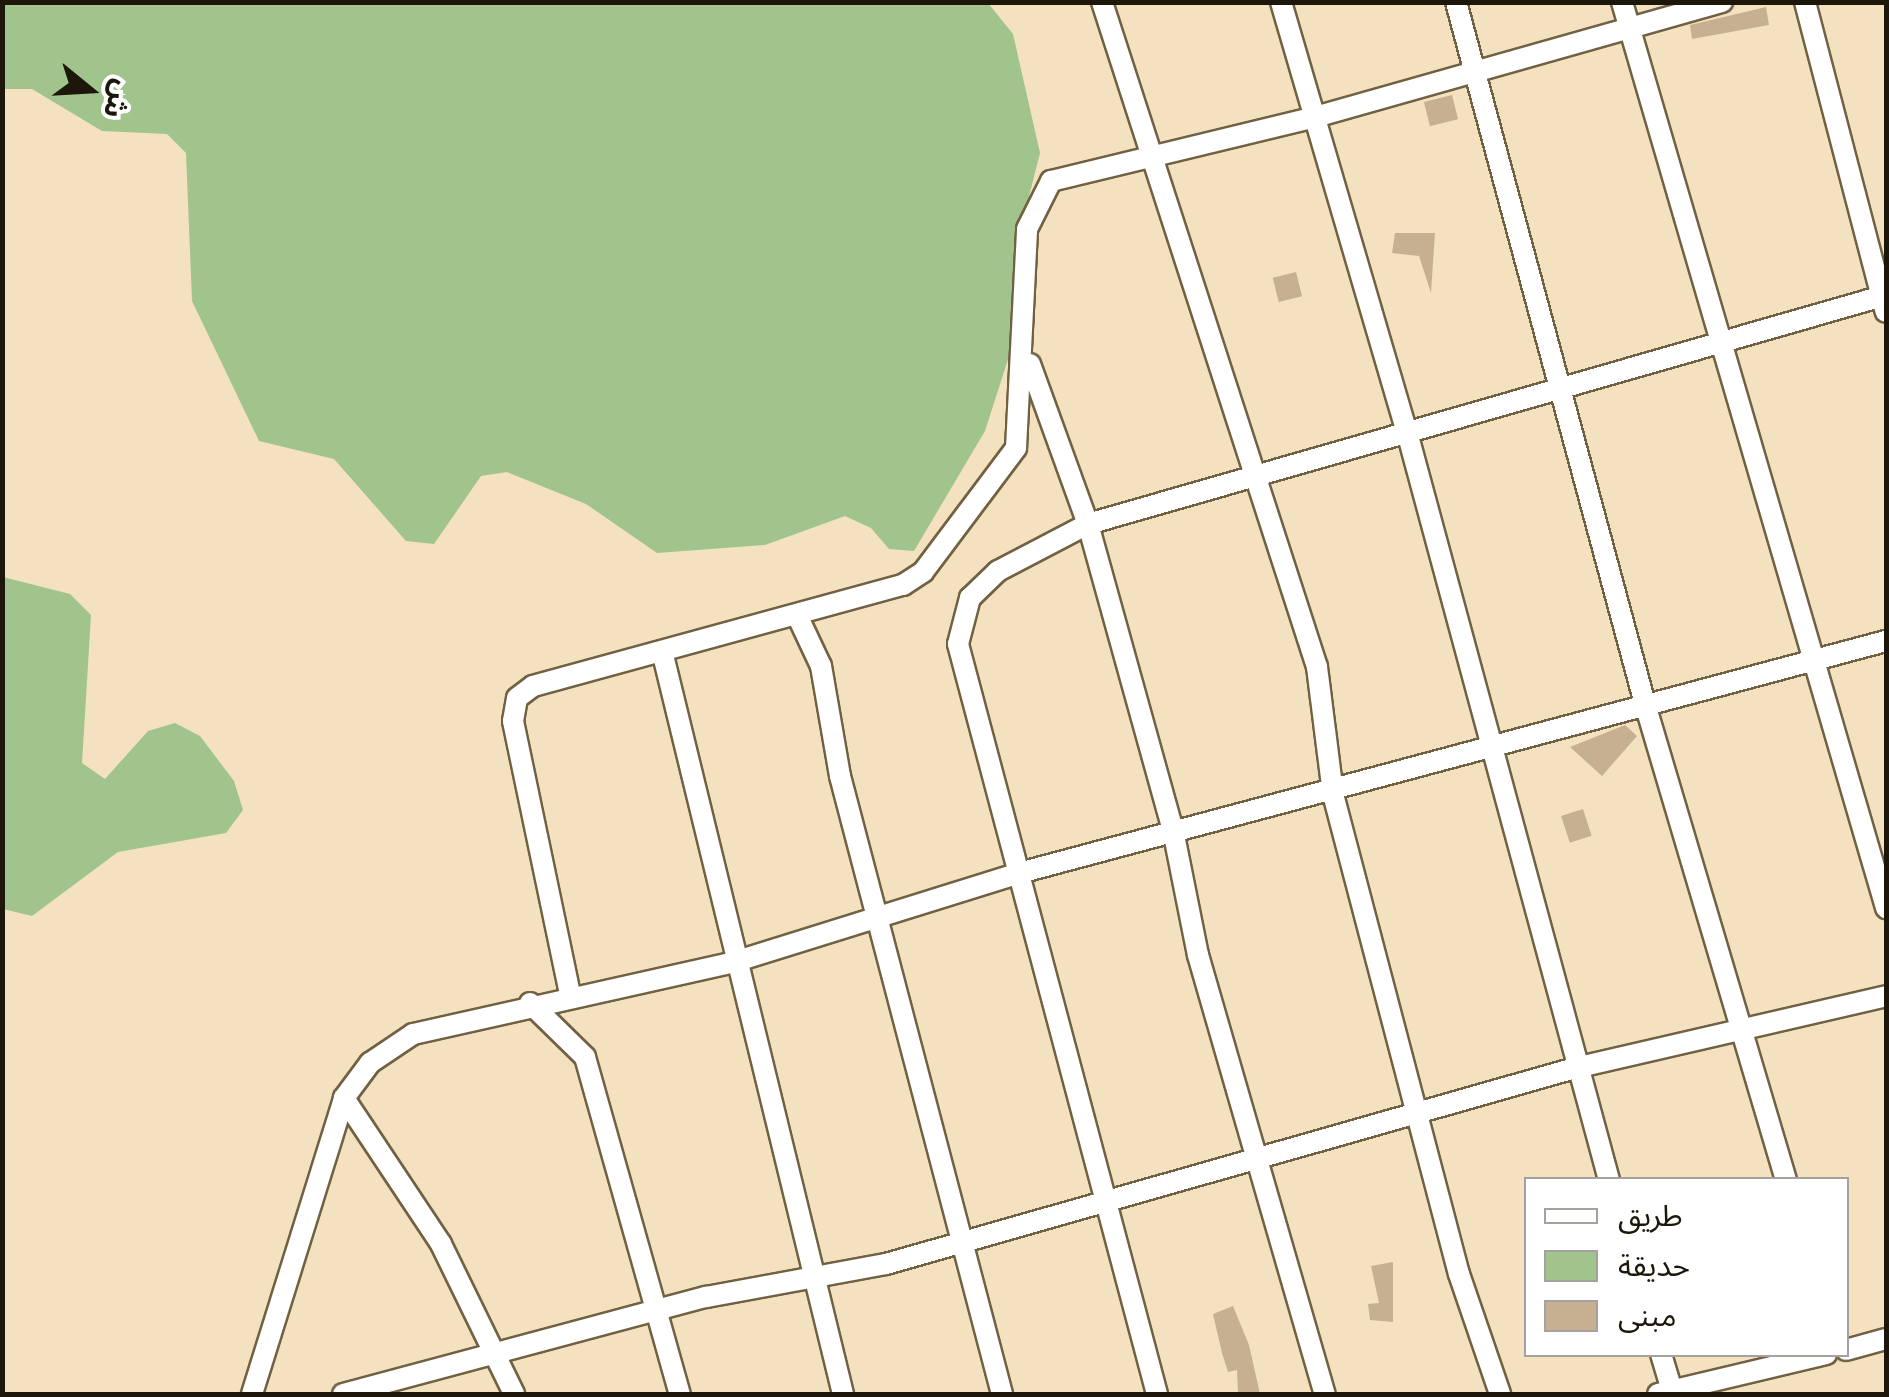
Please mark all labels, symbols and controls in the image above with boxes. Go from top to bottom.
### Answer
north arrow [40,40,140,140]
text: ش [97,76,141,123]
legend [1524,1177,1849,1357]
text: طريق [1618,1197,1683,1233]
text: حديقة [1618,1247,1690,1283]
text: مبنى [1618,1297,1676,1333]

